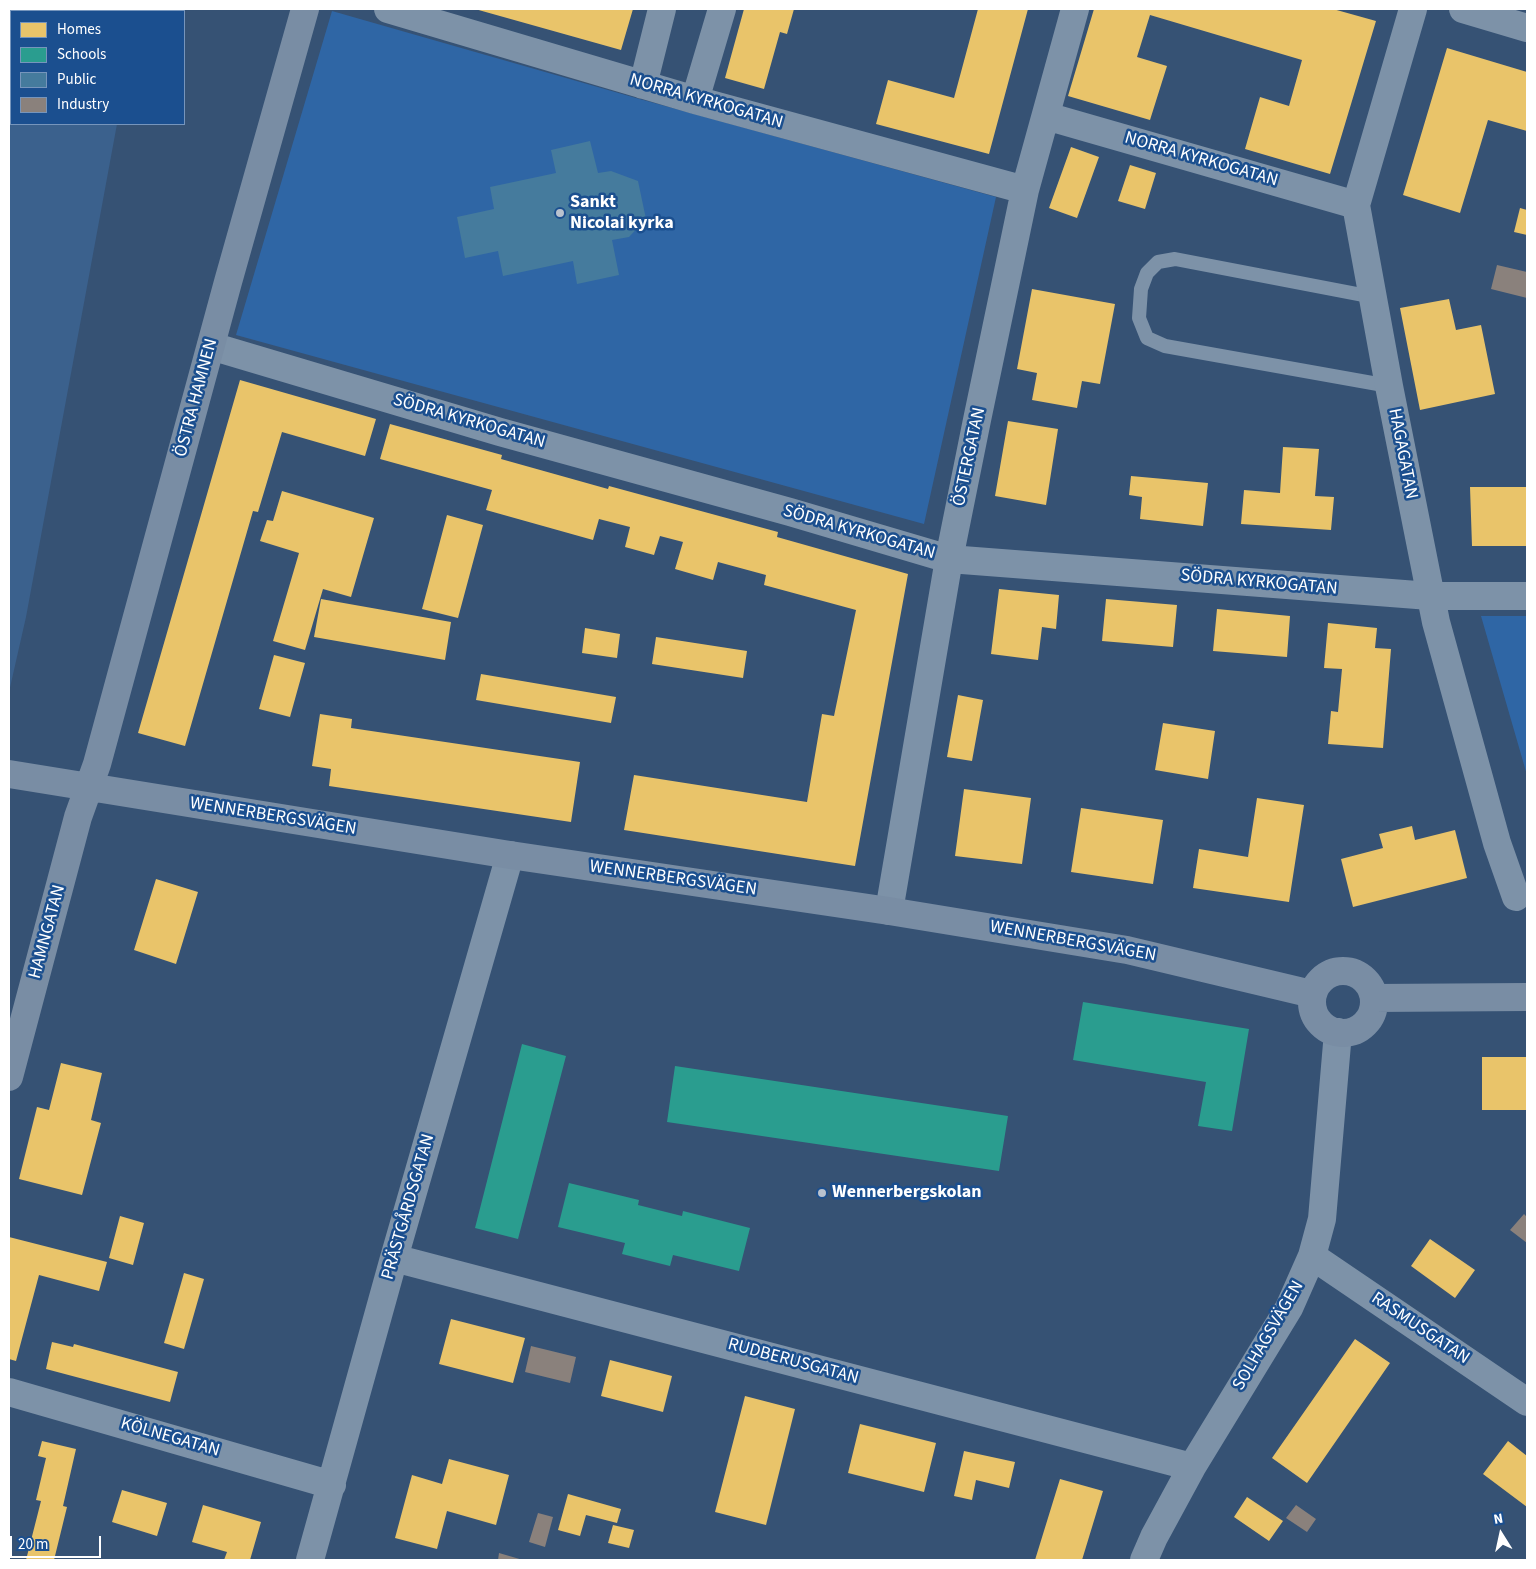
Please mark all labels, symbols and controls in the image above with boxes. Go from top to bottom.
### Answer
legend [10,10,185,125]
text: Homes [57,19,101,40]
text: Schools [57,44,106,65]
text: Public [57,69,96,90]
street label: NORRA KYRKOGATAN [627,70,785,134]
text: Industry [57,94,109,115]
street label: NORRA KYRKOGATAN [1122,128,1280,192]
place label: Sankt Nicolai kyrka [570,192,674,234]
marker: Sankt Nicolai kyrka [554,207,566,219]
street label: ÖSTRA HAMNEN [171,336,223,460]
street label: SÖDRA KYRKOGATAN [390,390,548,454]
street label: ÖSTERGATAN [949,405,991,509]
street label: HAGAGATAN [1383,407,1421,501]
street label: SÖDRA KYRKOGATAN [780,501,938,565]
street label: SÖDRA KYRKOGATAN [1180,565,1338,601]
street label: WENNERBERGSVÄGEN [188,793,358,841]
street label: WENNERBERGSVÄGEN [588,857,758,901]
street label: HAMNGATAN [25,883,71,981]
street label: WENNERBERGSVÄGEN [988,917,1158,967]
street label: PRÄSTGÅRDSGATAN [378,1132,440,1282]
place label: Wennerbergskolan [832,1182,982,1204]
marker: Wennerbergskolan [816,1187,828,1199]
street label: SOLHAGSVÄGEN [1229,1277,1309,1395]
street label: RASMUSGATAN [1367,1288,1473,1370]
street label: RUDBERUSGATAN [725,1334,861,1390]
street label: KÖLNEGATAN [118,1414,222,1462]
north arrow [1476,1509,1526,1559]
text: N [1492,1509,1505,1530]
scale bar [12,1526,104,1558]
text: 20 m [18,1534,48,1555]

